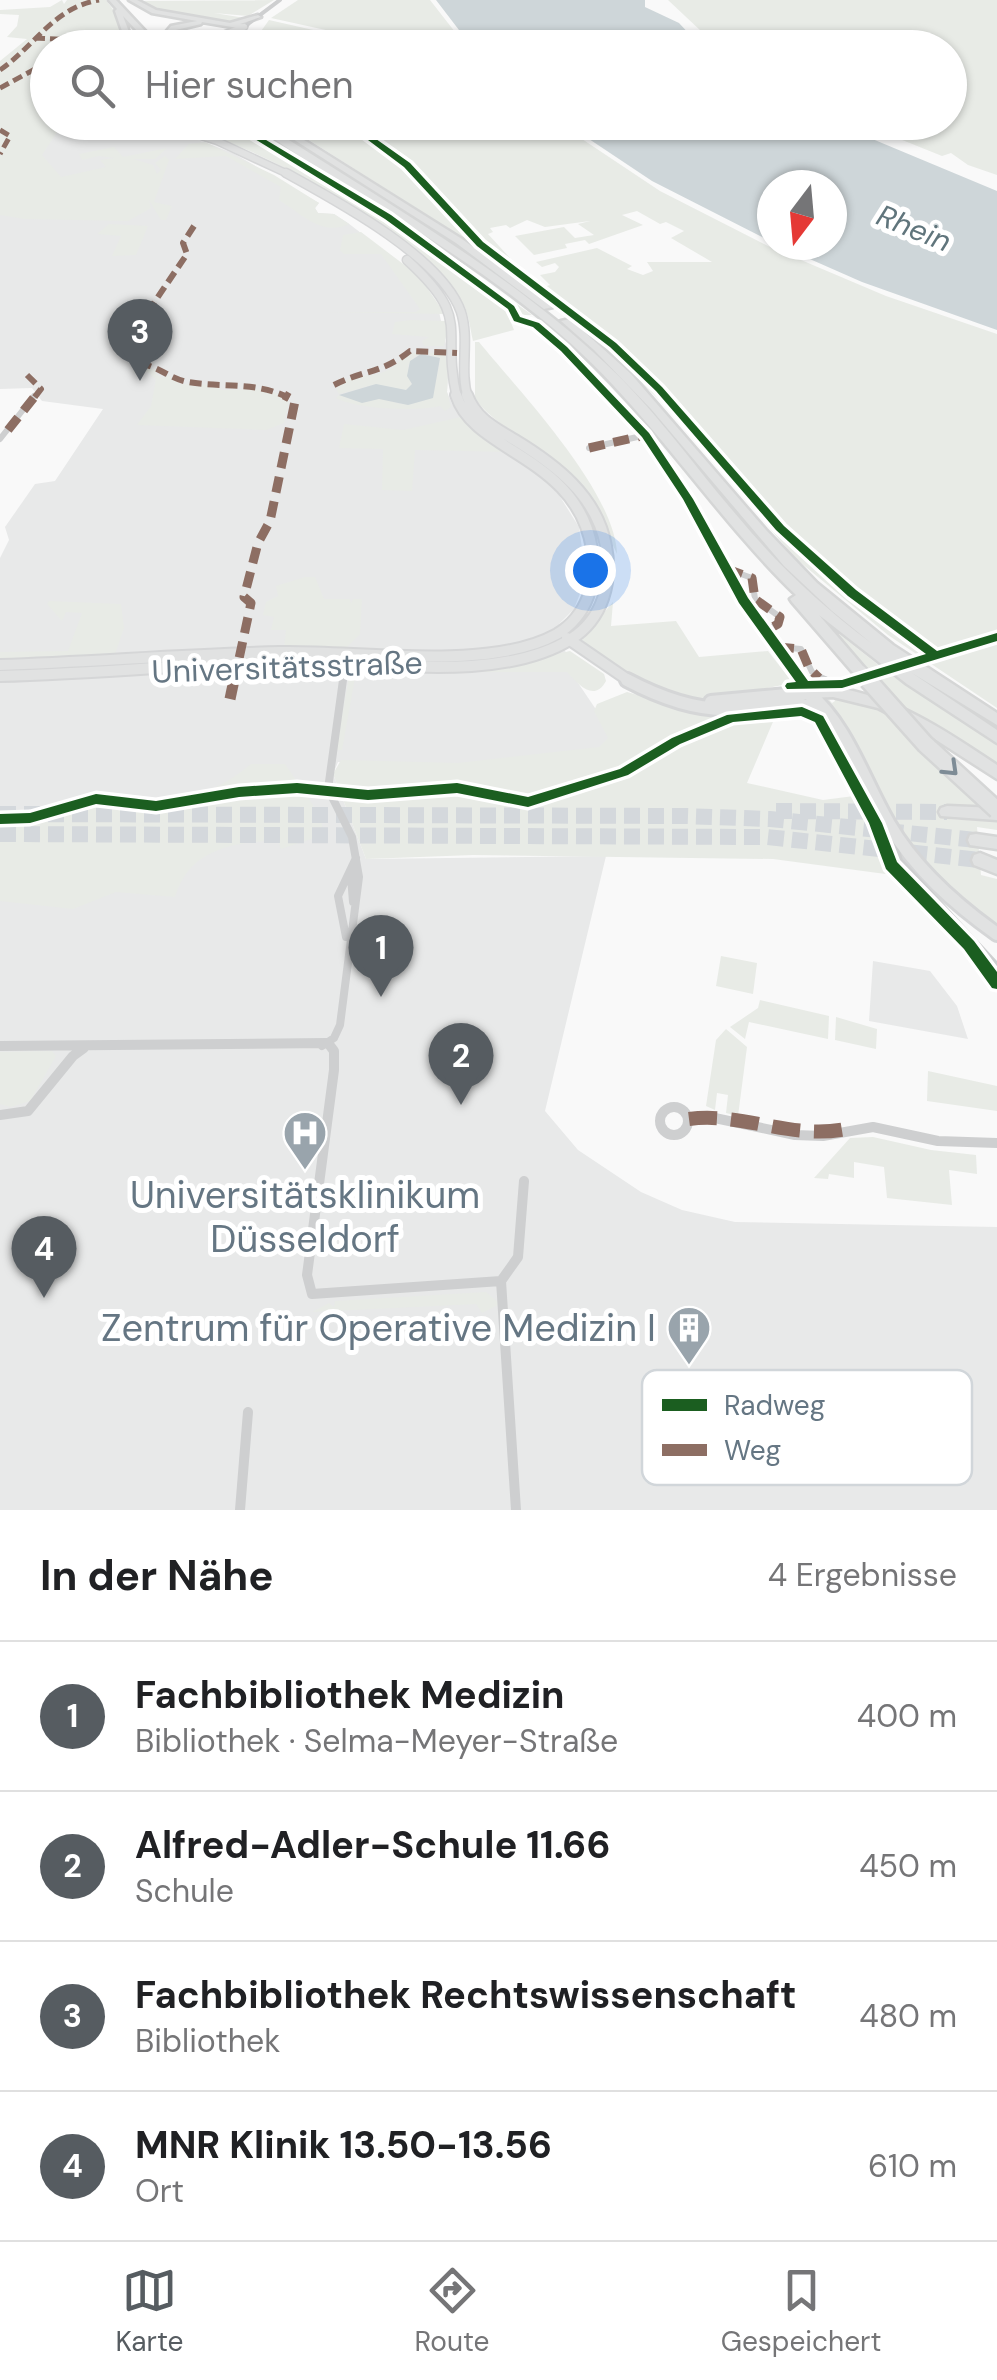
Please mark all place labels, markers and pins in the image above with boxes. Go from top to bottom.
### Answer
pin: 3 [108,298,172,381]
pin: 1 [348,914,414,997]
pin: 2 [428,1022,494,1105]
hospital icon: Universitätsklinikum Düsseldorf [282,1110,328,1171]
place label: Universitätsklinikum Düsseldorf [130,1170,480,1264]
pin: 4 [12,1216,76,1298]
place label: Zentrum für Operative Medizin I [101,1303,656,1353]
building icon: Zentrum für Operative Medizin I [666,1305,712,1366]

